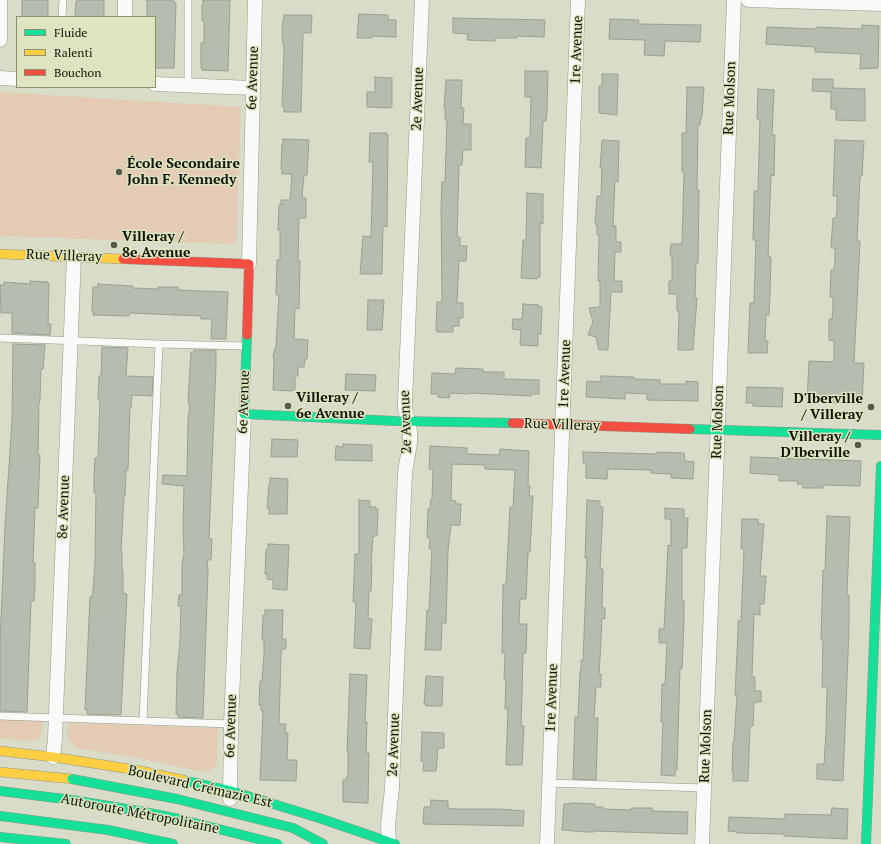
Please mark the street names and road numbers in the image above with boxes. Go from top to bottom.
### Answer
street label: 1re Avenue [567,15,587,85]
street label: 6e Avenue [243,46,263,110]
street label: Rue Molson [720,61,740,135]
street label: 2e Avenue [408,67,428,131]
street label: Rue Villeray [26,246,102,266]
street label: 1re Avenue [555,339,575,409]
street label: 6e Avenue [234,370,254,434]
street label: Rue Molson [708,385,728,459]
street label: 2e Avenue [396,390,416,454]
street label: Rue Villeray [524,415,600,435]
street label: 8e Avenue [54,475,74,539]
street label: 1re Avenue [542,663,562,733]
street label: 6e Avenue [221,694,241,758]
street label: Rue Molson [696,709,716,783]
street label: 2e Avenue [384,713,404,777]
street label: Boulevard Crémazie Est [126,762,274,812]
street label: Autoroute Métropolitaine [59,790,221,838]

